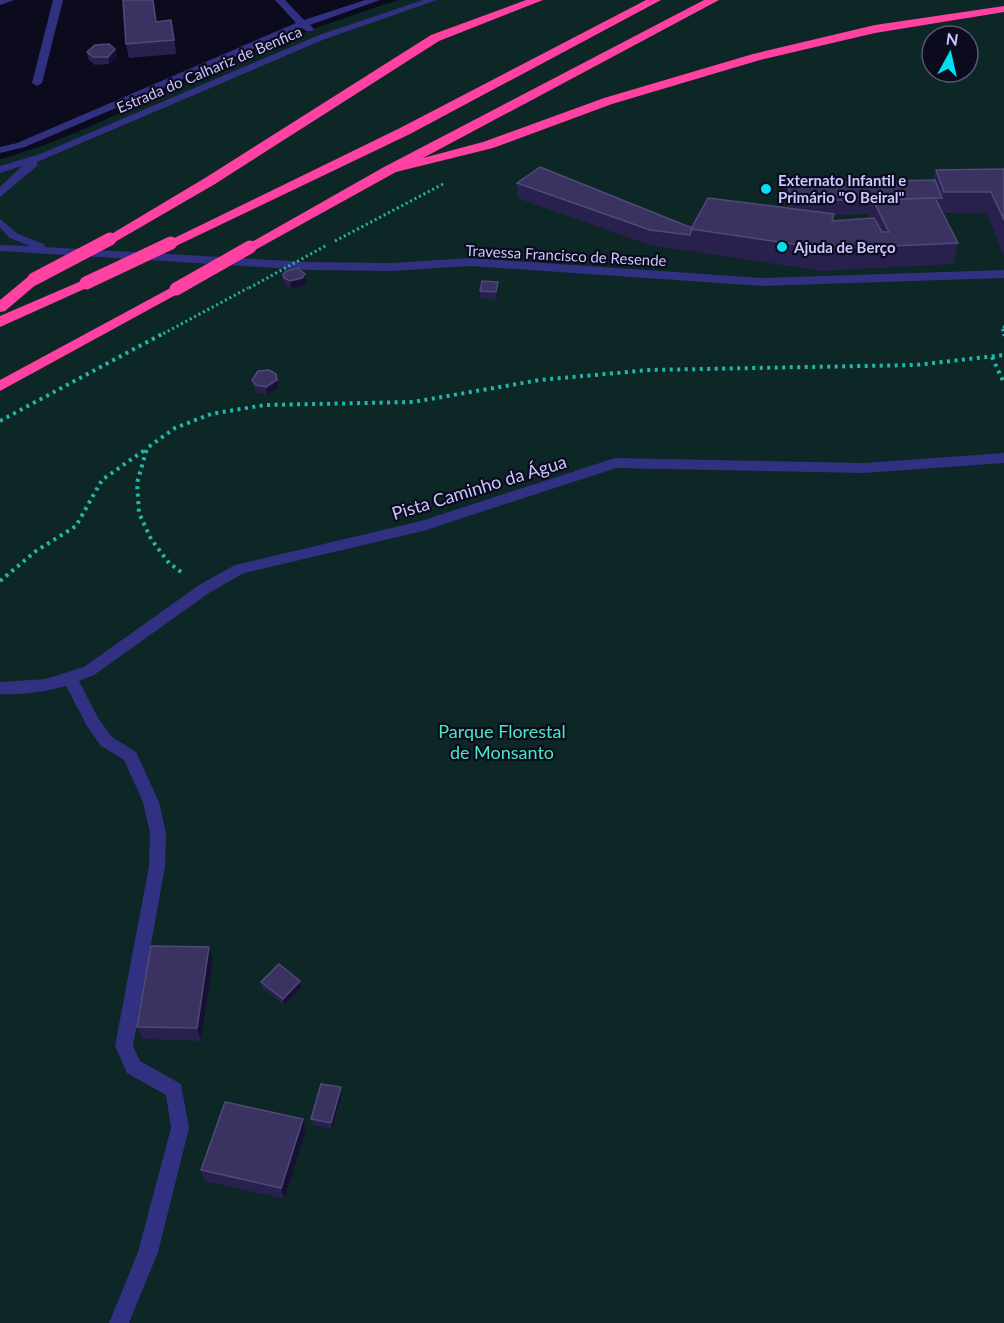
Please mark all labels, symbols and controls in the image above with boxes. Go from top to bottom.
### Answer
street label: Estrada do Calhariz de Benfica [114,22,304,116]
north arrow [920,24,980,84]
text: N [945,28,960,49]
place label: Externato Infantil e Primário "O Beiral" [778,171,906,206]
marker: Externato Infantil e Primário "O Beiral" [759,182,773,196]
place label: Ajuda de Berço [793,238,896,256]
marker: Ajuda de Berço [775,240,789,254]
street label: Travessa Francisco de Resende [465,241,667,269]
street label: Pista Caminho da Água [389,450,569,524]
park label: Parque Florestal de Monsanto [438,720,566,763]

